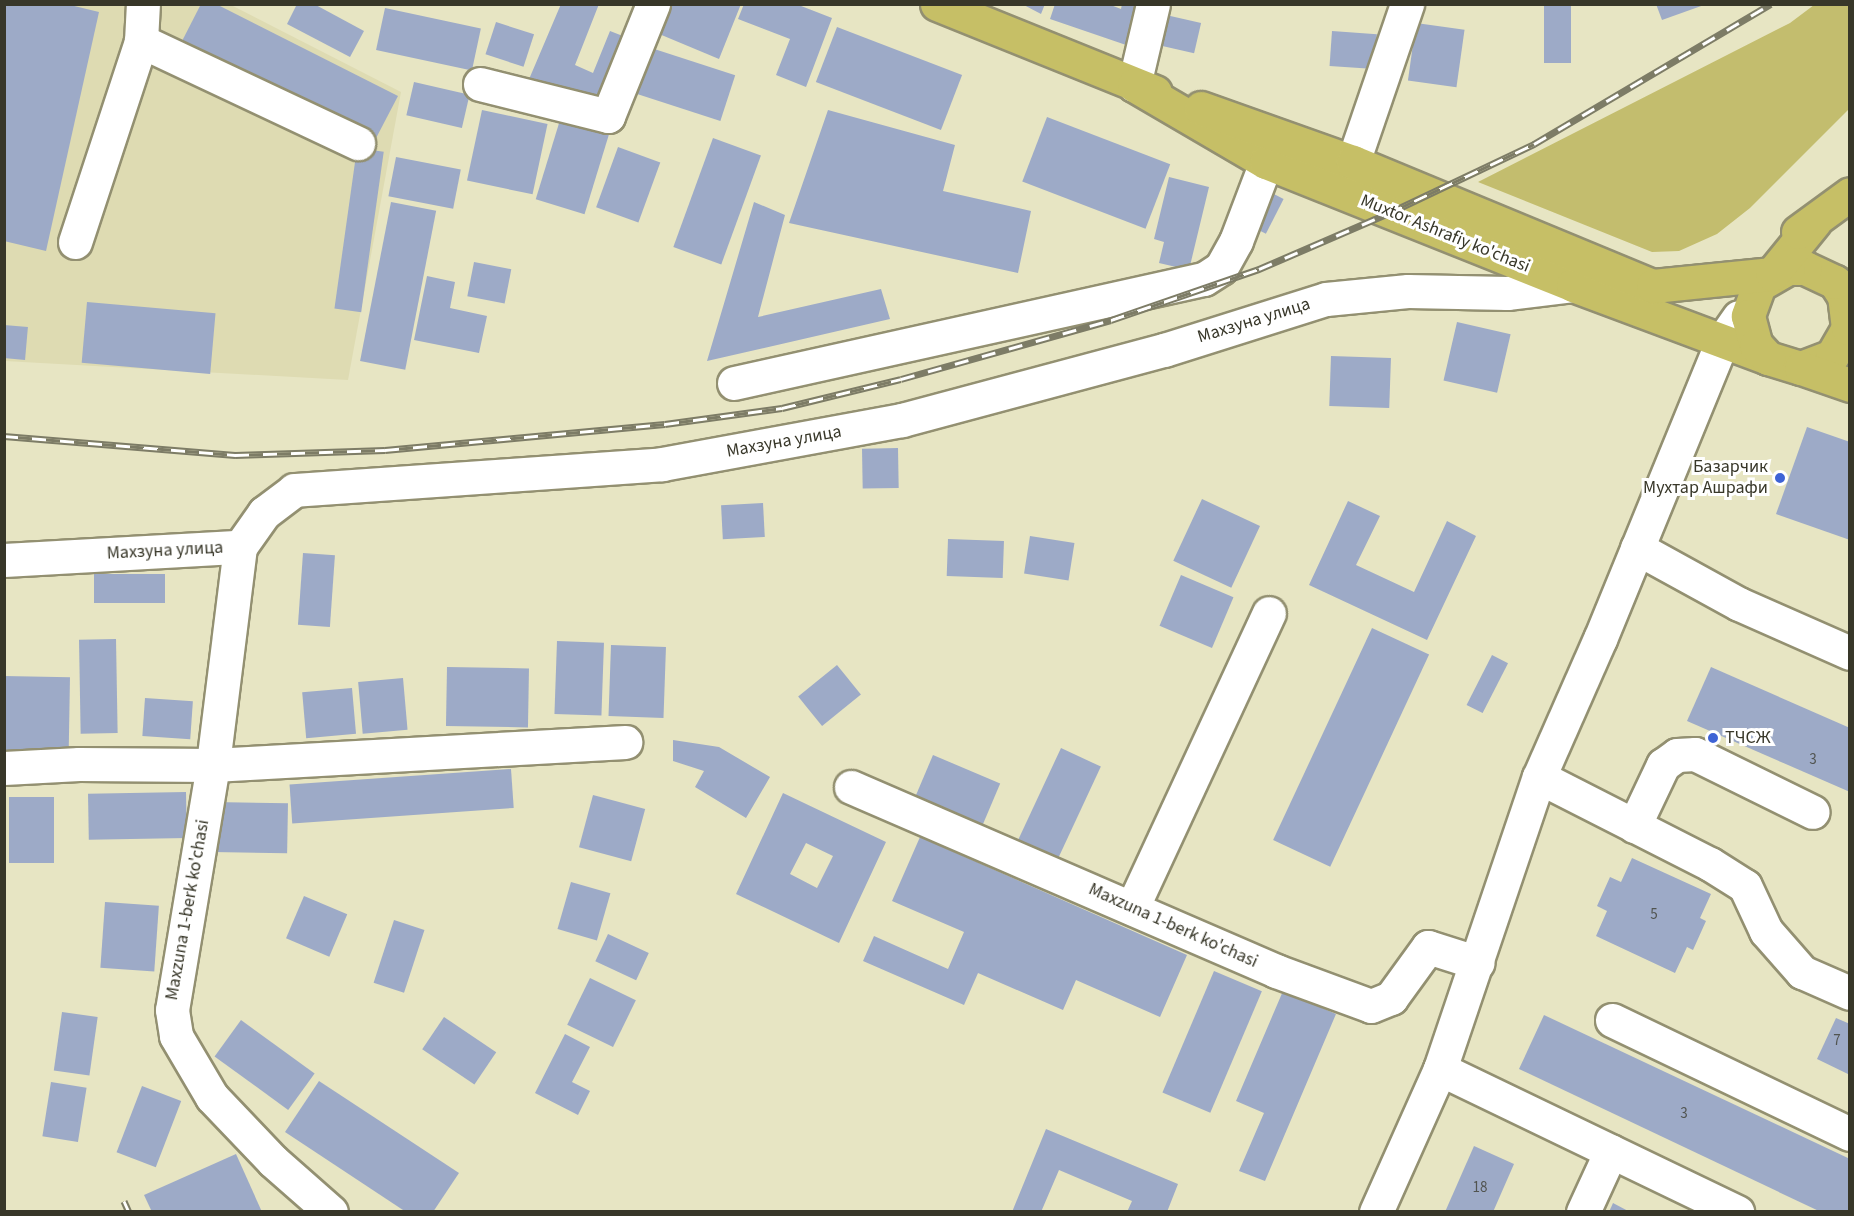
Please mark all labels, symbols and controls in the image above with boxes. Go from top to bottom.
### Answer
street label: Muxtor Ashrafiy ko'chasi [1357,190,1533,278]
street label: Махзуна улица [1195,294,1313,348]
street label: Махзуна улица [725,421,843,463]
place label: Базарчик Мухтар Ашрафи [1643,457,1768,500]
marker: Базарчик Мухтар Ашрафи [1773,471,1787,485]
street label: Махзуна улица [106,537,224,565]
place label: ТЧСЖ [1725,727,1771,749]
marker: ТЧСЖ [1706,731,1720,745]
house number: 3 [1809,751,1817,769]
street label: Maxzuna 1-berk ko'chasi [161,818,215,1002]
street label: Maxzuna 1-berk ko'chasi [1085,879,1261,973]
house number: 5 [1650,906,1658,924]
house number: 7 [1833,1032,1841,1050]
house number: 3 [1680,1105,1688,1123]
house number: 18 [1473,1179,1487,1197]

